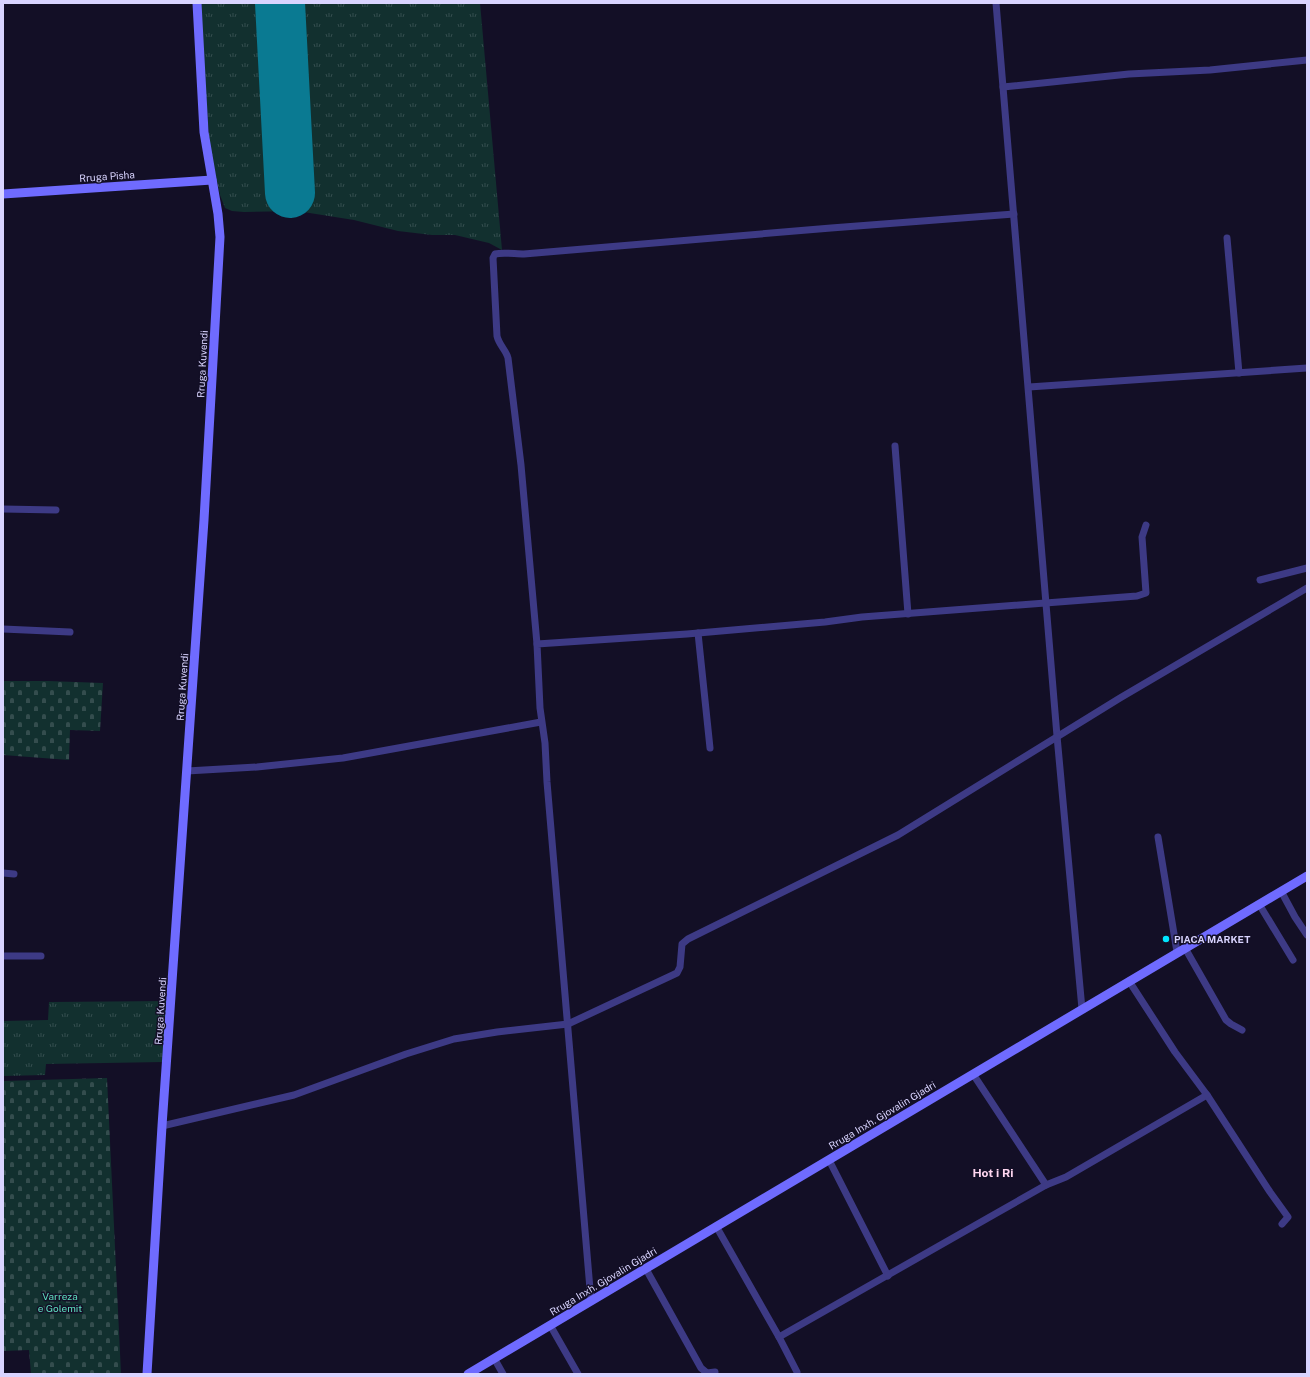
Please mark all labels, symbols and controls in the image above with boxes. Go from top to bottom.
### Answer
street label: Rruga Pisha [79,168,135,184]
street label: Rruga Kuvendi [194,330,210,398]
street label: Rruga Kuvendi [174,653,190,721]
place label: PIACA MARKET [1174,933,1250,945]
marker: PIACA MARKET [1161,934,1171,944]
street label: Rruga Kuvendi [152,977,168,1045]
street label: Rruga Inxh. Gjovalin Gjadri [826,1078,938,1152]
district label: Hot i Ri [973,1166,1013,1180]
street label: Rruga Inxh. Gjovalin Gjadri [547,1244,659,1318]
park label: Varreza e Golemit [38,1290,82,1314]

